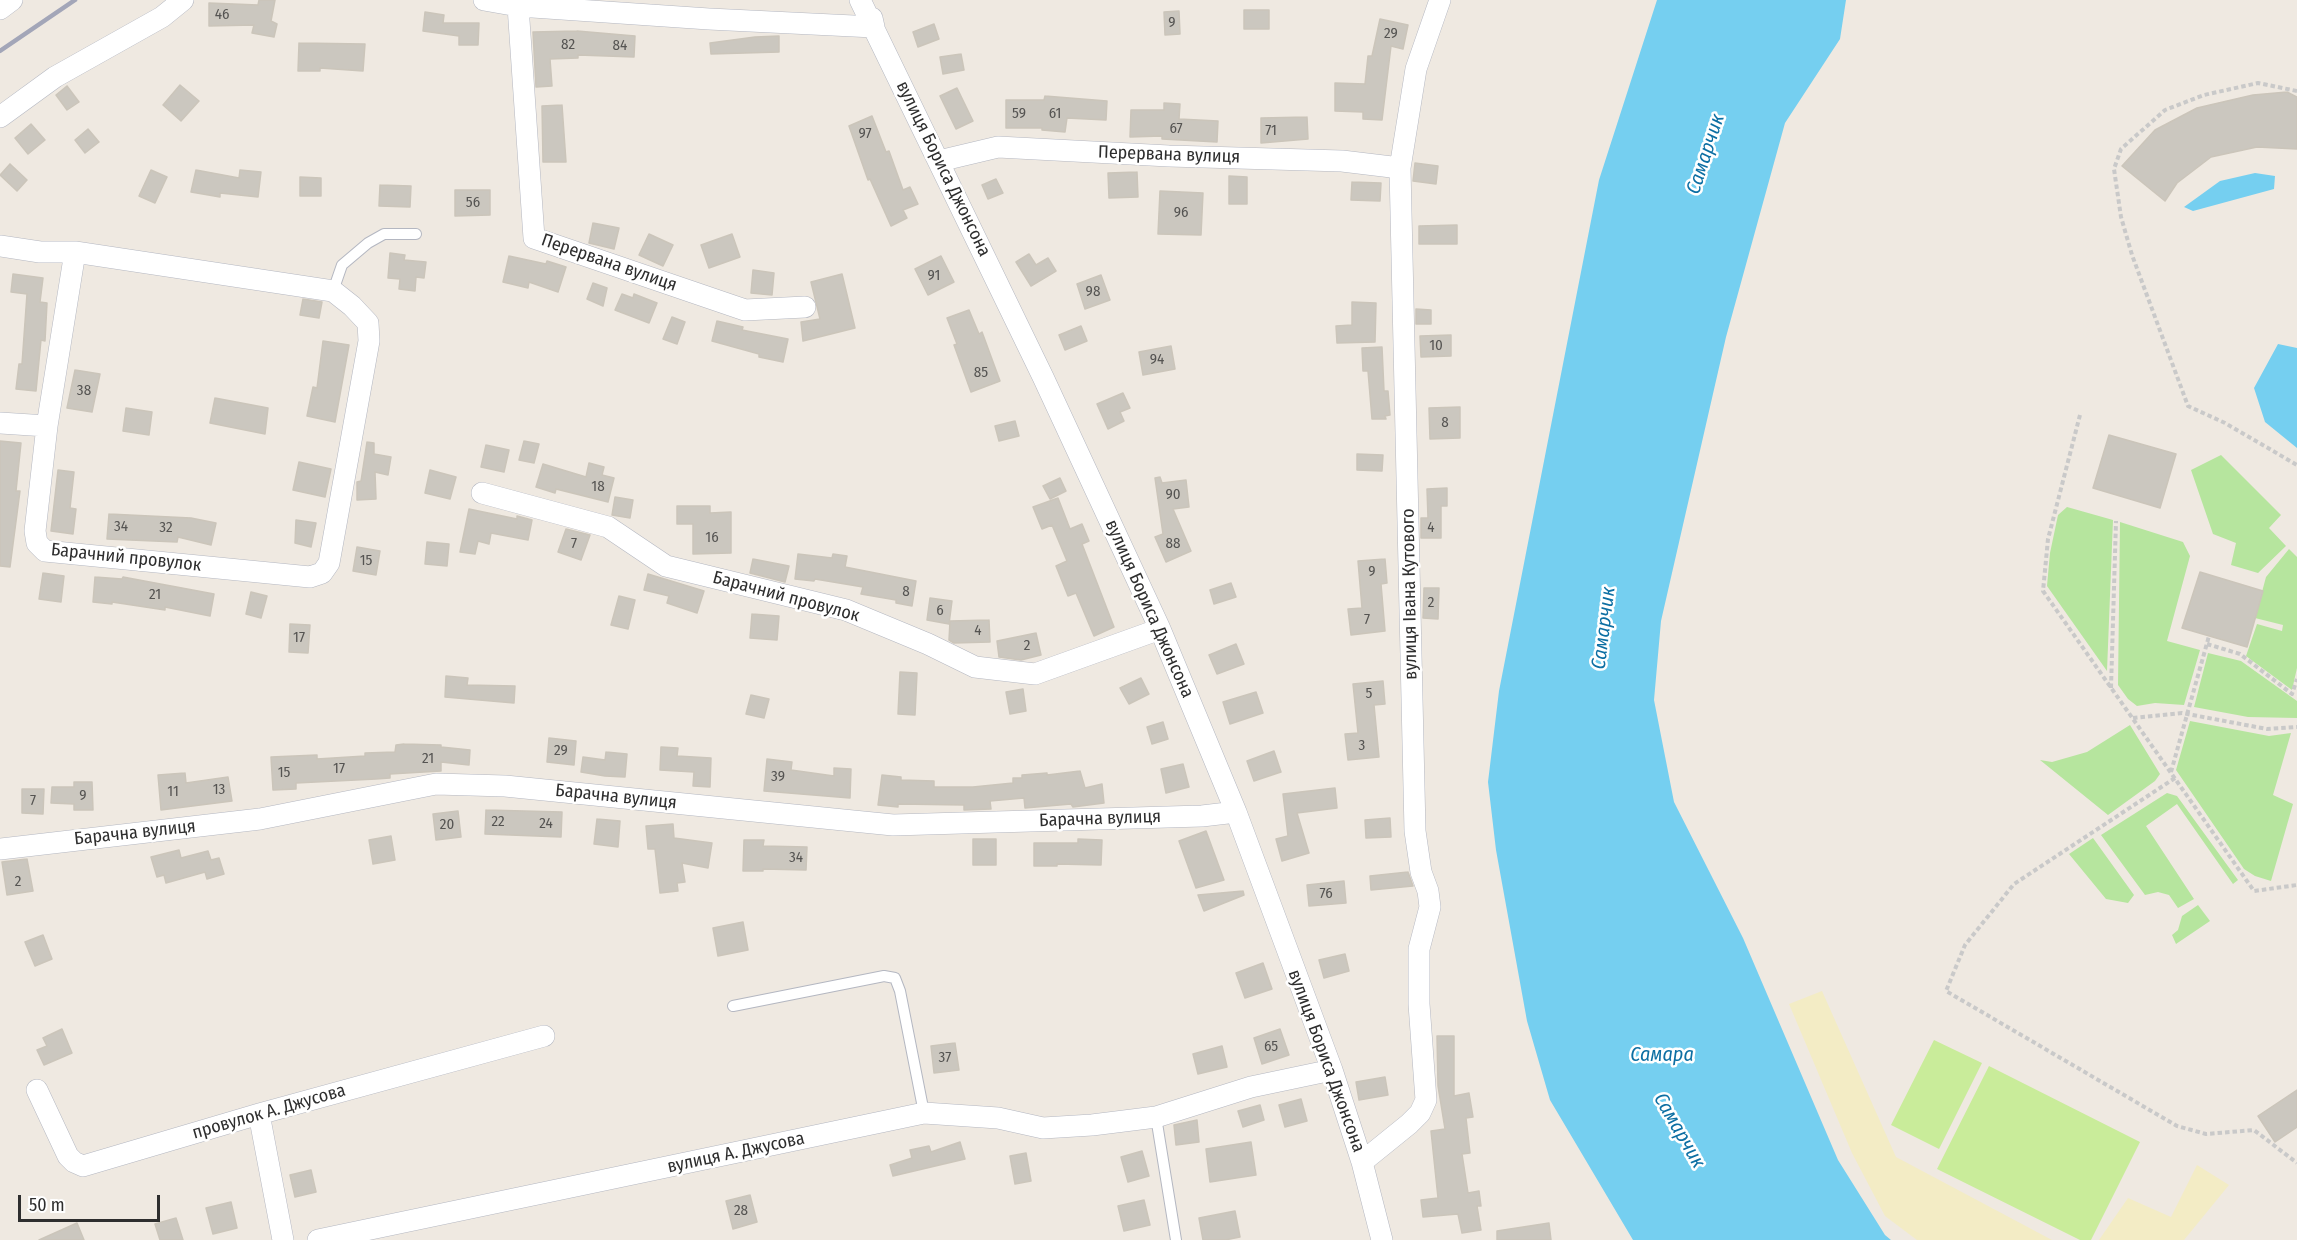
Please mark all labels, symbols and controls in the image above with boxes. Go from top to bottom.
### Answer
house number: 46 [215,6,229,24]
house number: 9 [1168,14,1176,32]
house number: 29 [1384,25,1398,43]
house number: 82 [561,36,575,54]
house number: 84 [613,37,627,55]
street label: вулиця Бориса Джонсона [891,78,995,260]
house number: 59 [1012,105,1026,123]
house number: 61 [1049,105,1061,123]
water label: Самарчик [1682,111,1730,197]
house number: 67 [1169,120,1183,138]
house number: 71 [1265,122,1277,140]
house number: 97 [858,125,872,143]
street label: Перервана вулиця [1098,142,1240,168]
house number: 56 [466,194,480,212]
house number: 96 [1174,204,1188,222]
street label: Перервана вулиця [538,230,680,296]
house number: 91 [928,267,940,285]
house number: 98 [1086,283,1100,301]
house number: 10 [1429,337,1443,355]
house number: 94 [1150,351,1164,369]
house number: 85 [974,364,988,382]
house number: 38 [77,382,91,400]
house number: 8 [1441,414,1449,432]
house number: 18 [591,478,605,496]
house number: 90 [1165,486,1181,504]
street label: вулиця Івана Кутового [1398,508,1422,680]
street label: вулиця Бориса Джонсона [1100,517,1198,701]
house number: 34 [114,518,128,536]
house number: 32 [159,519,173,537]
house number: 4 [1427,519,1435,537]
house number: 16 [705,529,719,547]
house number: 7 [571,535,577,553]
house number: 88 [1166,535,1180,553]
street label: Барачний провулок [50,539,202,577]
house number: 15 [360,552,372,570]
house number: 9 [1368,563,1376,581]
street label: Барачний провулок [710,567,862,627]
house number: 8 [902,583,910,601]
water label: Самарчик [1587,585,1621,671]
house number: 21 [149,586,161,604]
house number: 2 [1428,594,1434,612]
house number: 6 [936,602,944,620]
house number: 7 [1364,611,1370,629]
house number: 4 [974,622,982,640]
house number: 17 [293,629,305,647]
house number: 2 [1024,637,1030,655]
house number: 5 [1366,685,1372,703]
house number: 3 [1359,737,1365,755]
house number: 29 [554,742,568,760]
house number: 21 [422,750,434,768]
house number: 17 [333,760,345,778]
house number: 15 [278,764,290,782]
house number: 39 [771,768,785,786]
street label: Барачна вулиця [554,780,678,814]
house number: 13 [213,781,225,799]
house number: 11 [167,783,179,801]
house number: 9 [79,787,87,805]
house number: 7 [30,792,36,810]
street label: Барачна вулиця [1039,806,1161,832]
house number: 22 [491,813,505,831]
house number: 24 [539,815,553,833]
street label: Барачна вулиця [73,816,197,850]
house number: 20 [440,816,454,834]
house number: 34 [789,849,803,867]
house number: 2 [15,873,21,891]
house number: 76 [1319,885,1333,903]
street label: вулиця Бориса Джонсона [1283,967,1369,1155]
house number: 65 [1264,1038,1278,1056]
water label: Самара [1630,1043,1694,1067]
house number: 37 [939,1049,951,1067]
street label: провулок А. Джусова [190,1080,348,1144]
water label: Самарчик [1648,1089,1710,1173]
street label: вулиця А. Джусова [665,1128,807,1178]
scale bar [21,1183,164,1221]
text: 50 m [29,1194,65,1216]
house number: 28 [734,1202,748,1220]

